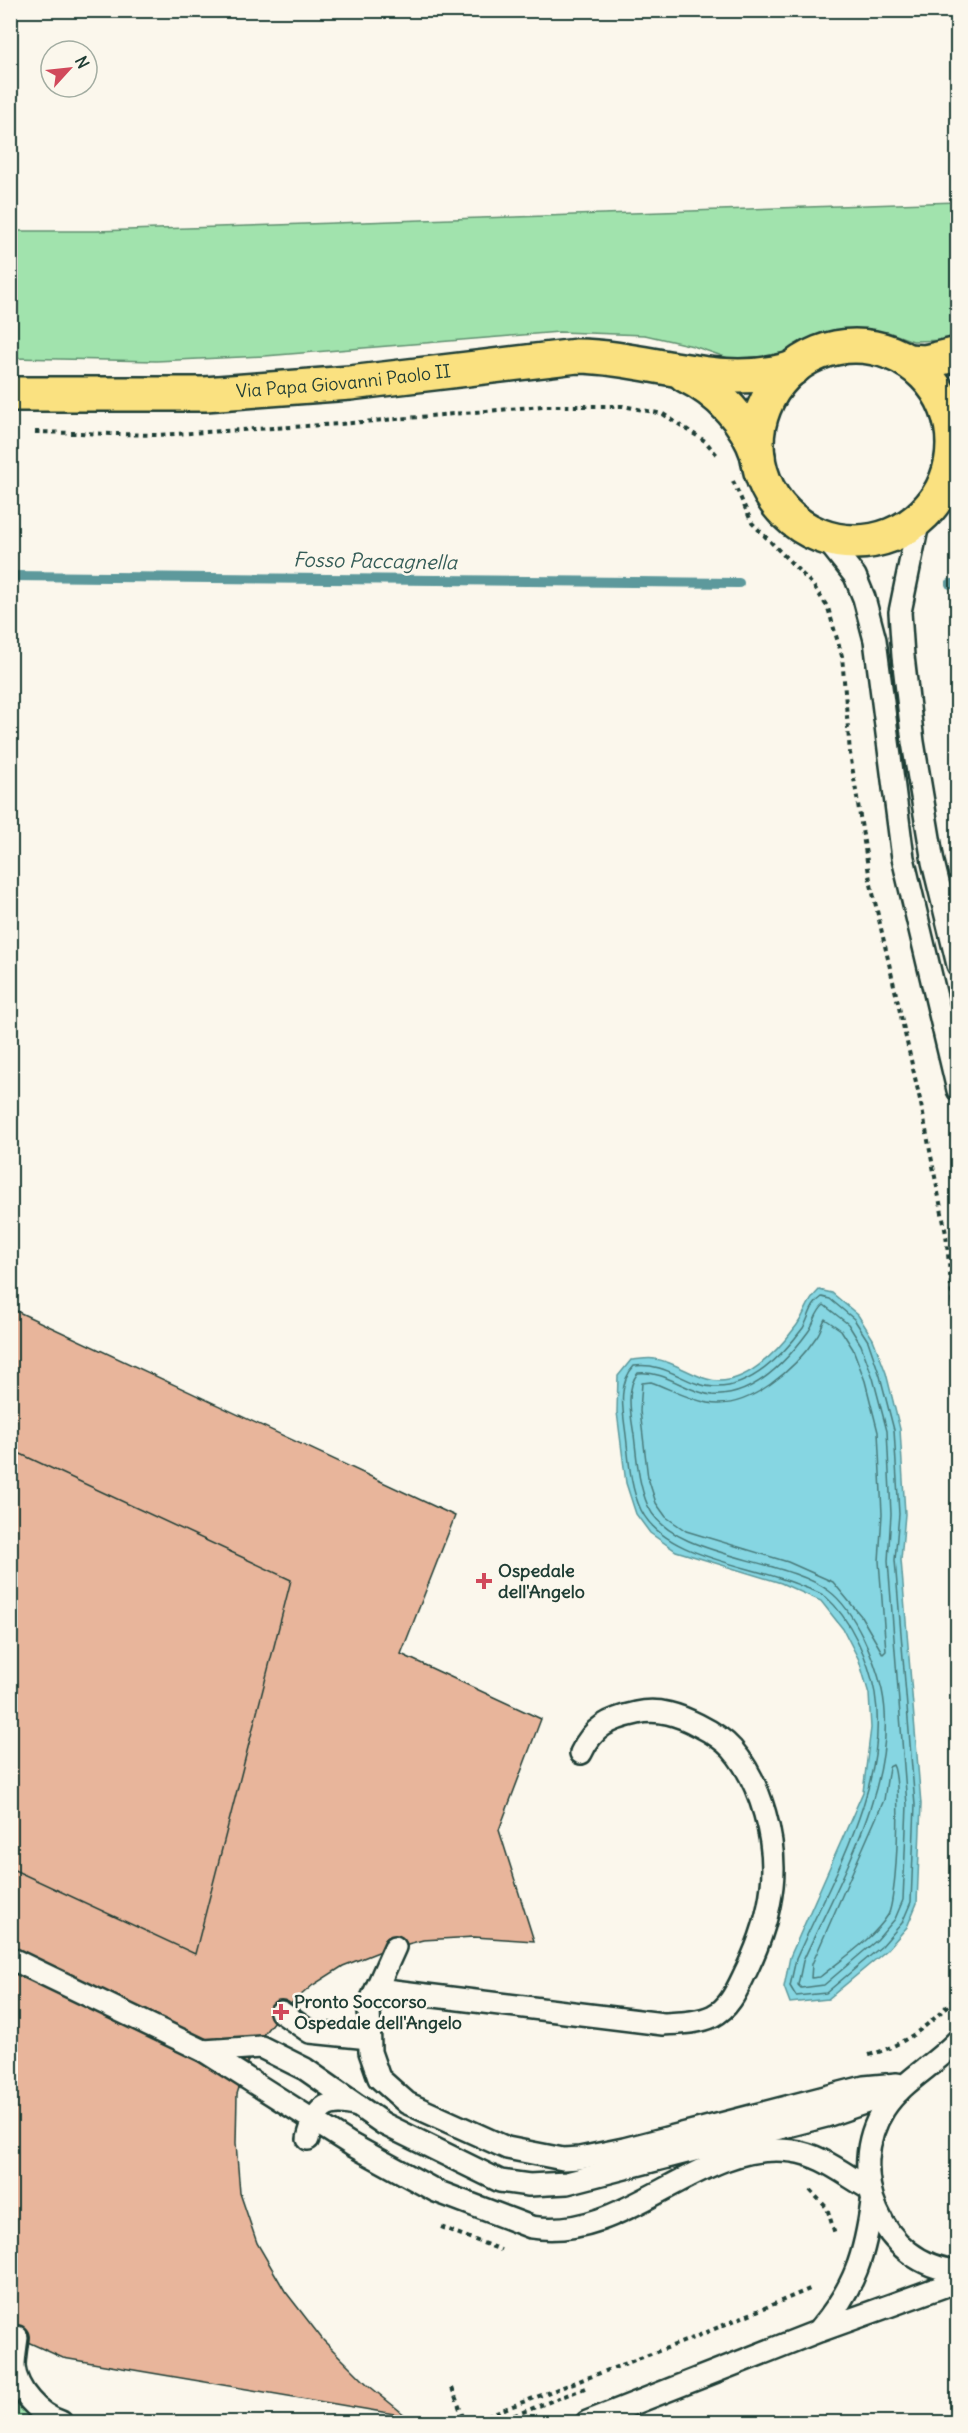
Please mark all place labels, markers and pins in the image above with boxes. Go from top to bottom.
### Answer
place label: Ospedale dell'Angelo [498,1559,585,1603]
marker: Ospedale dell'Angelo [475,1572,493,1590]
place label: Pronto Soccorso Ospedale dell'Angelo [294,1990,462,2034]
marker: Pronto Soccorso Ospedale dell'Angelo [272,2003,290,2021]

